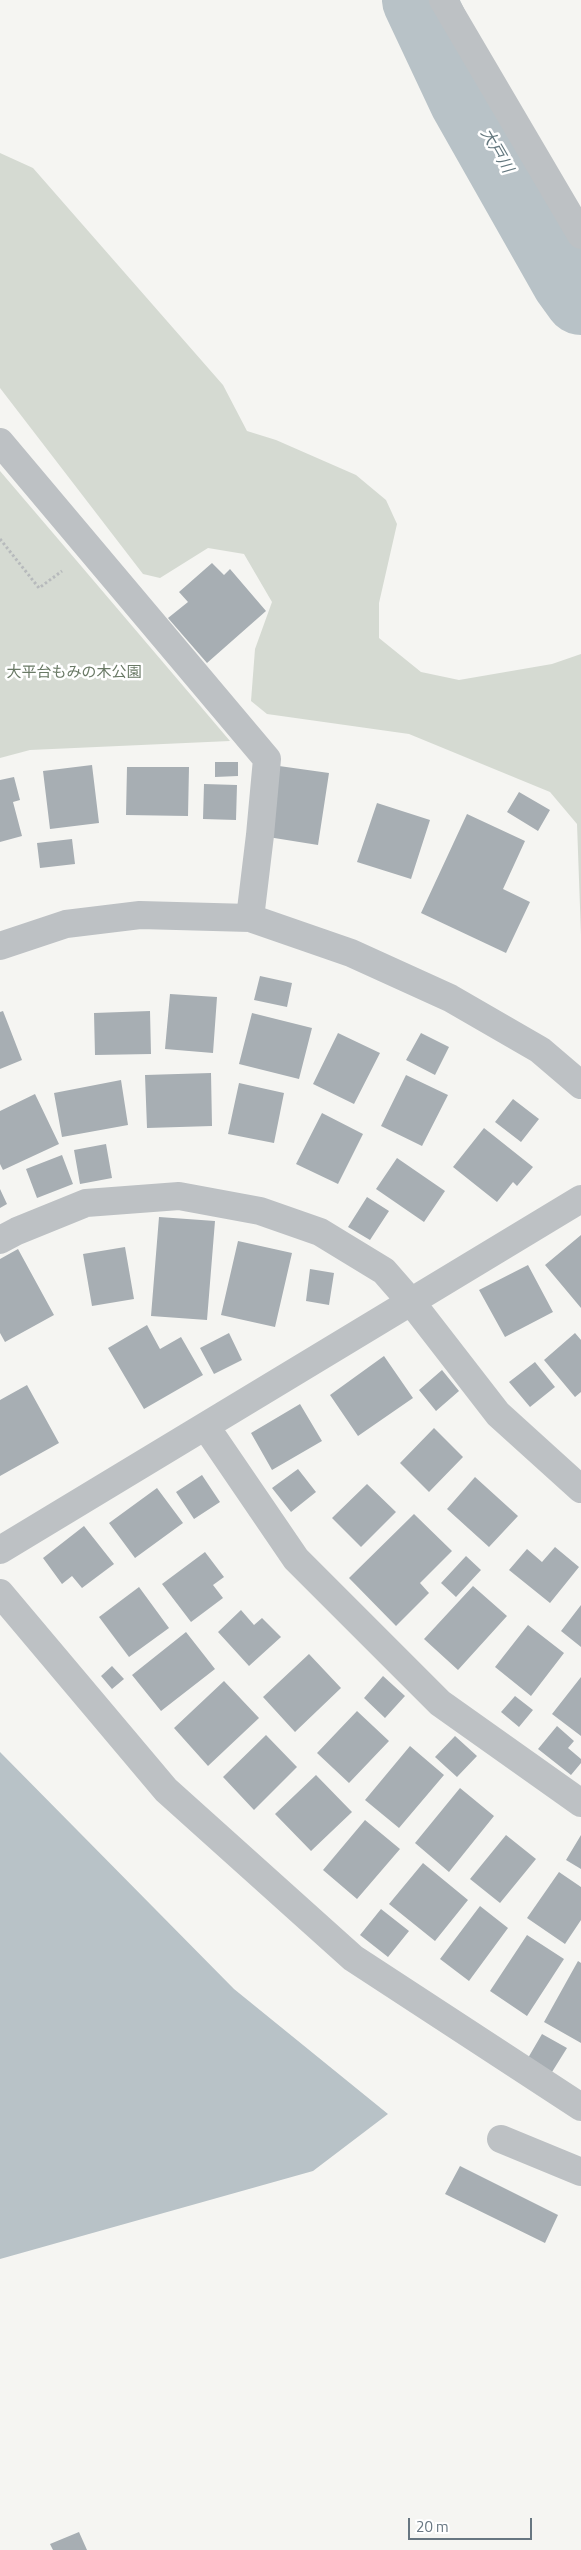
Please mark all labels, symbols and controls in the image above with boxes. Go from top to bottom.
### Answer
water label: 大戸川 [476,125,516,177]
park label: 大平台もみの木公園 [7,664,141,682]
scale bar [411,2508,535,2540]
text: 20 m [416,2515,449,2538]

